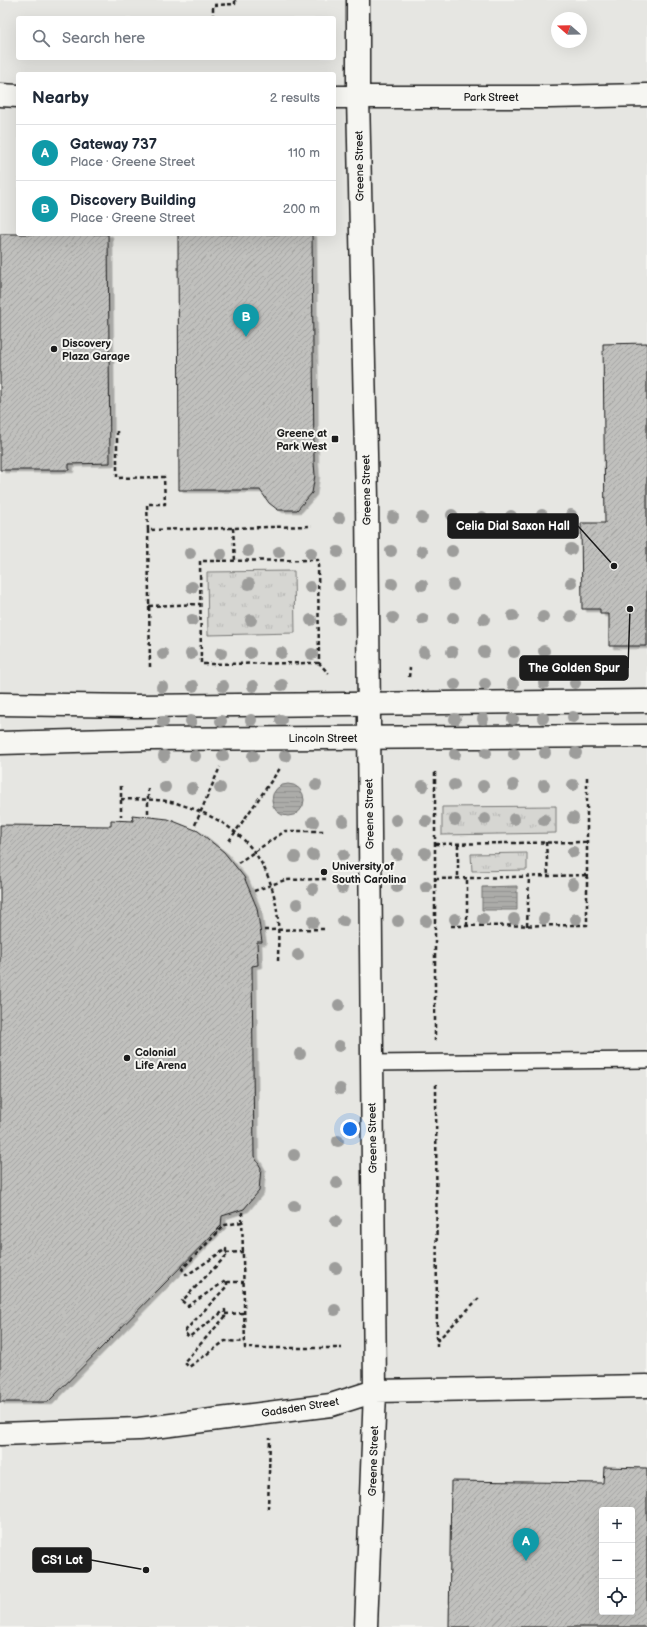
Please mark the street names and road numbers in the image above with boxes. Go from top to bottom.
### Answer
street label: Park Street [463,91,519,104]
street label: Greene Street [352,130,367,201]
street label: Greene Street [359,454,374,525]
street label: Lincoln Street [289,732,358,745]
street label: Greene Street [362,778,377,849]
street label: Greene Street [365,1102,380,1173]
street label: Gadsden Street [260,1395,340,1420]
street label: Greene Street [366,1425,381,1497]

